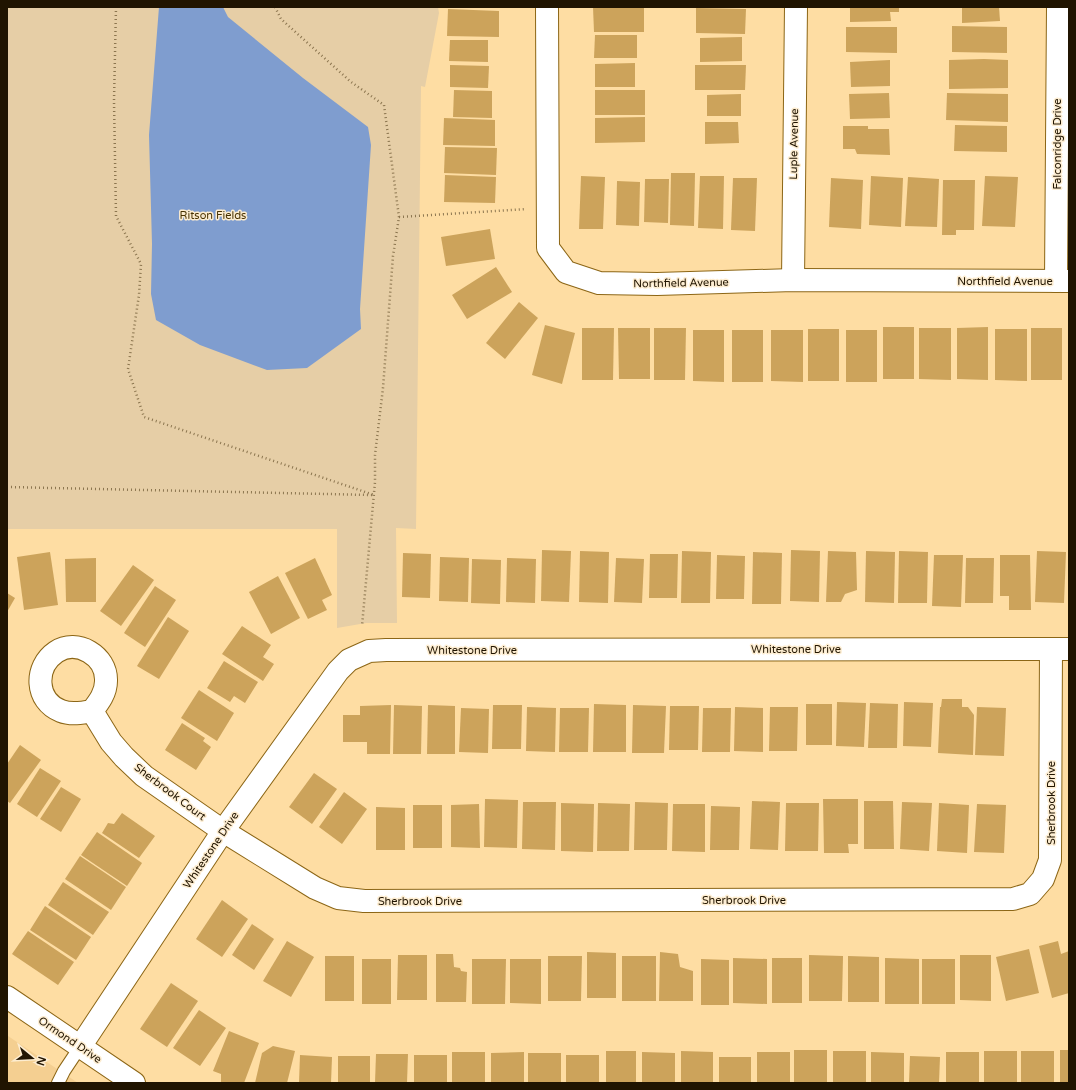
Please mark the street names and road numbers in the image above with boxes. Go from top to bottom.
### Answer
street label: Falconridge Drive [1051,99,1064,190]
street label: Luple Avenue [787,108,801,180]
street label: Northfield Avenue [957,275,1053,288]
street label: Northfield Avenue [633,276,729,290]
street label: Whitestone Drive [751,643,841,656]
street label: Whitestone Drive [427,644,517,657]
street label: Sherbrook Court [132,761,208,823]
street label: Sherbrook Drive [1045,761,1058,845]
street label: Whitestone Drive [180,809,242,891]
street label: Sherbrook Drive [702,894,786,907]
street label: Sherbrook Drive [378,895,462,908]
street label: Ormond Drive [36,1014,104,1066]

